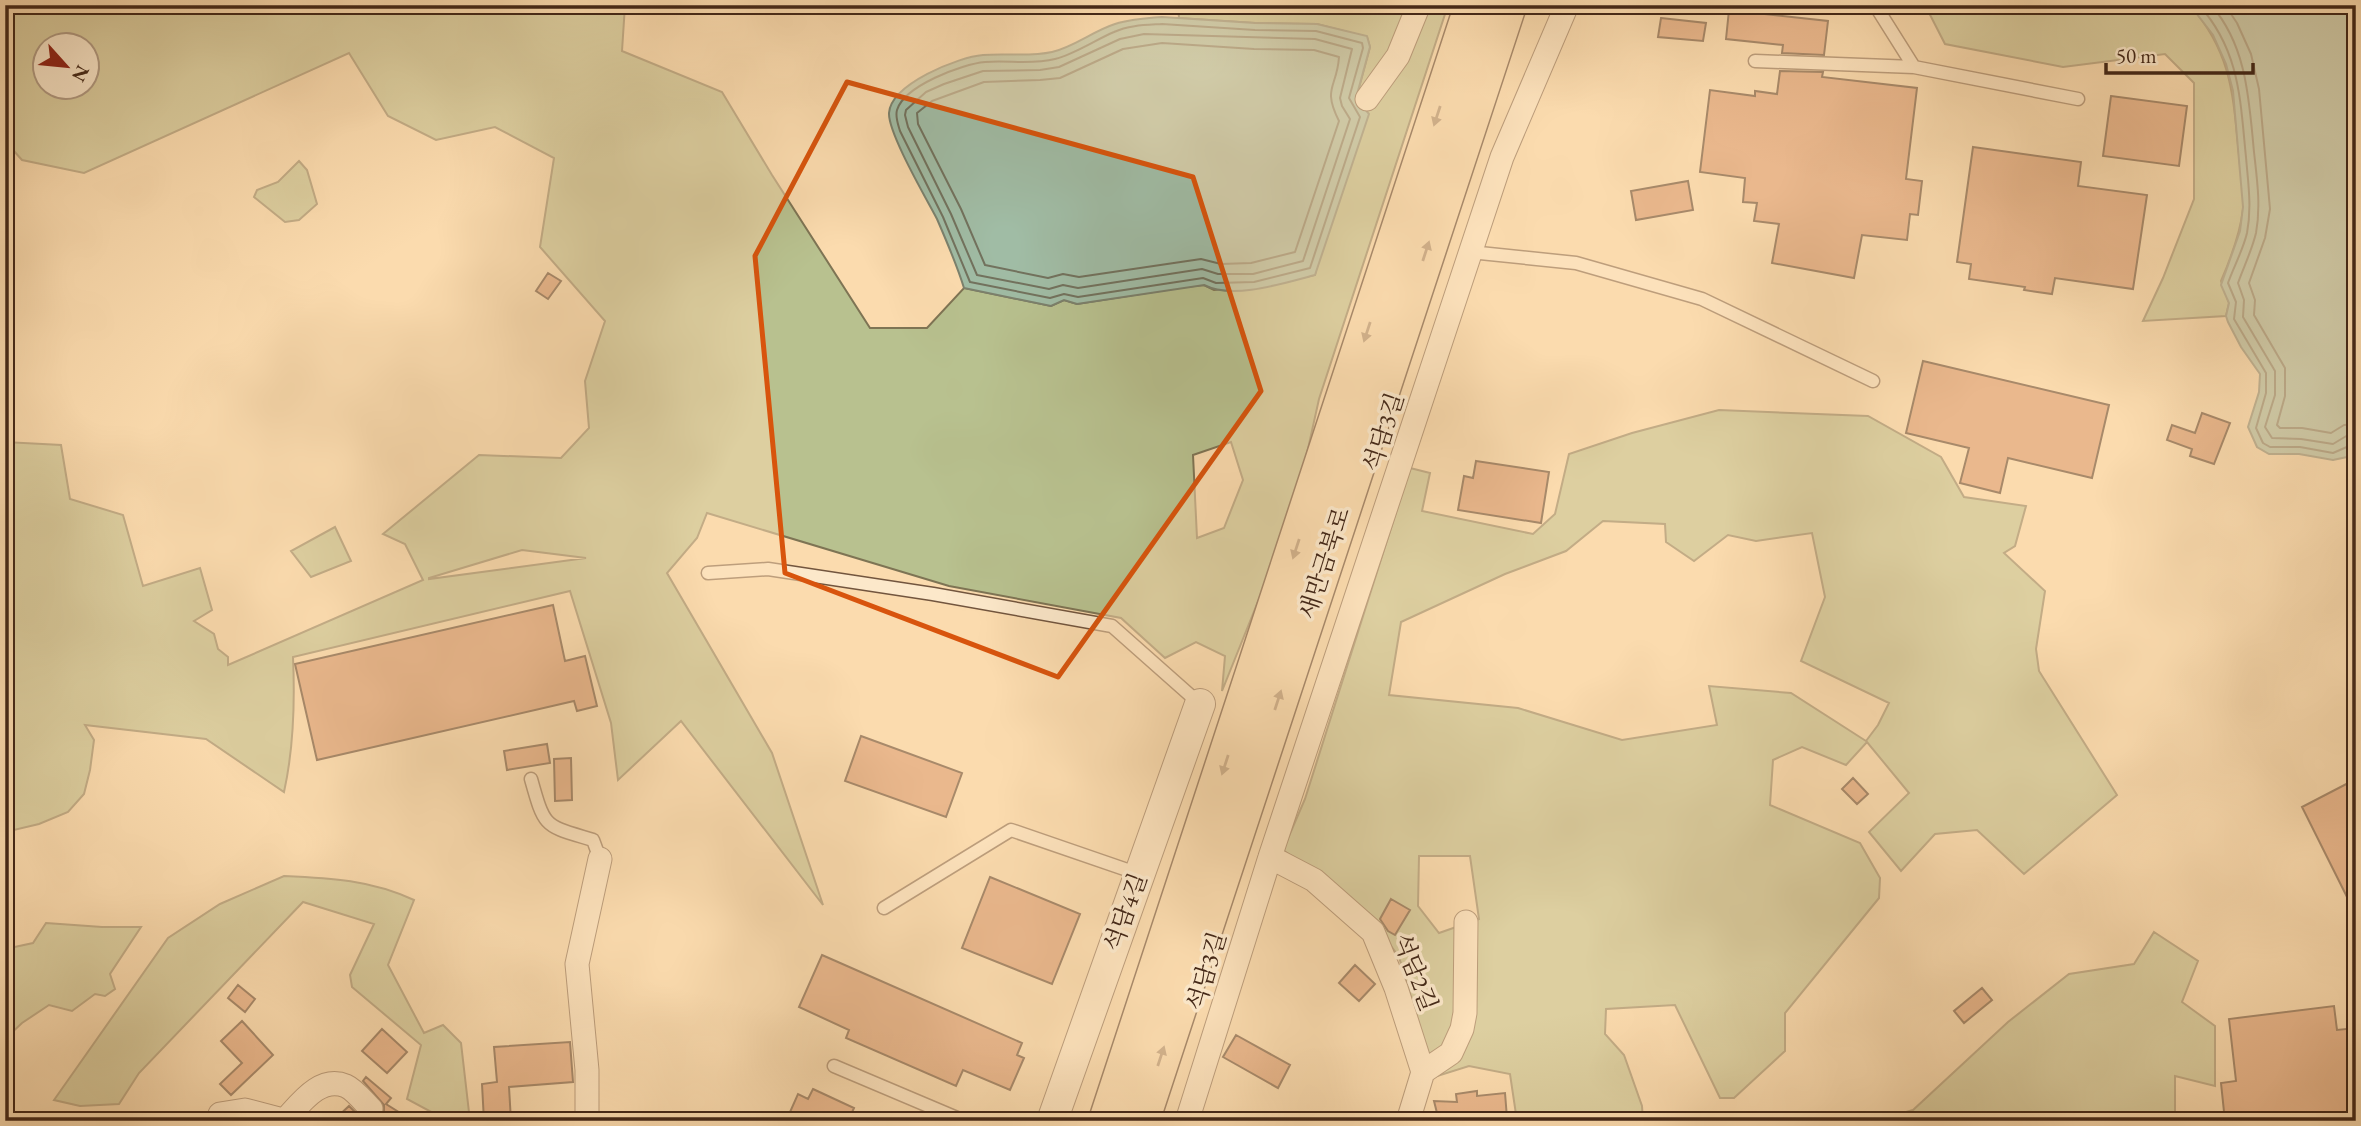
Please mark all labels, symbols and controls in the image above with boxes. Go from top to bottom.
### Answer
north arrow [32,32,102,102]
scale bar [2106,32,2252,76]
text: 50 m [2116,42,2157,69]
text: N [66,61,95,87]
one-way arrow [1432,106,1442,127]
one-way arrow [1421,241,1432,262]
one-way arrow [1361,322,1371,343]
street label: 석담3길 [1356,389,1410,475]
street label: 새만금북로 [1291,503,1357,623]
one-way arrow [1290,538,1300,559]
one-way arrow [1274,690,1284,711]
one-way arrow [1219,754,1230,775]
street label: 석담4길 [1097,869,1153,955]
street label: 석담3길 [1179,928,1233,1014]
street label: 석담2길 [1387,929,1445,1015]
one-way arrow [1156,1045,1167,1066]

